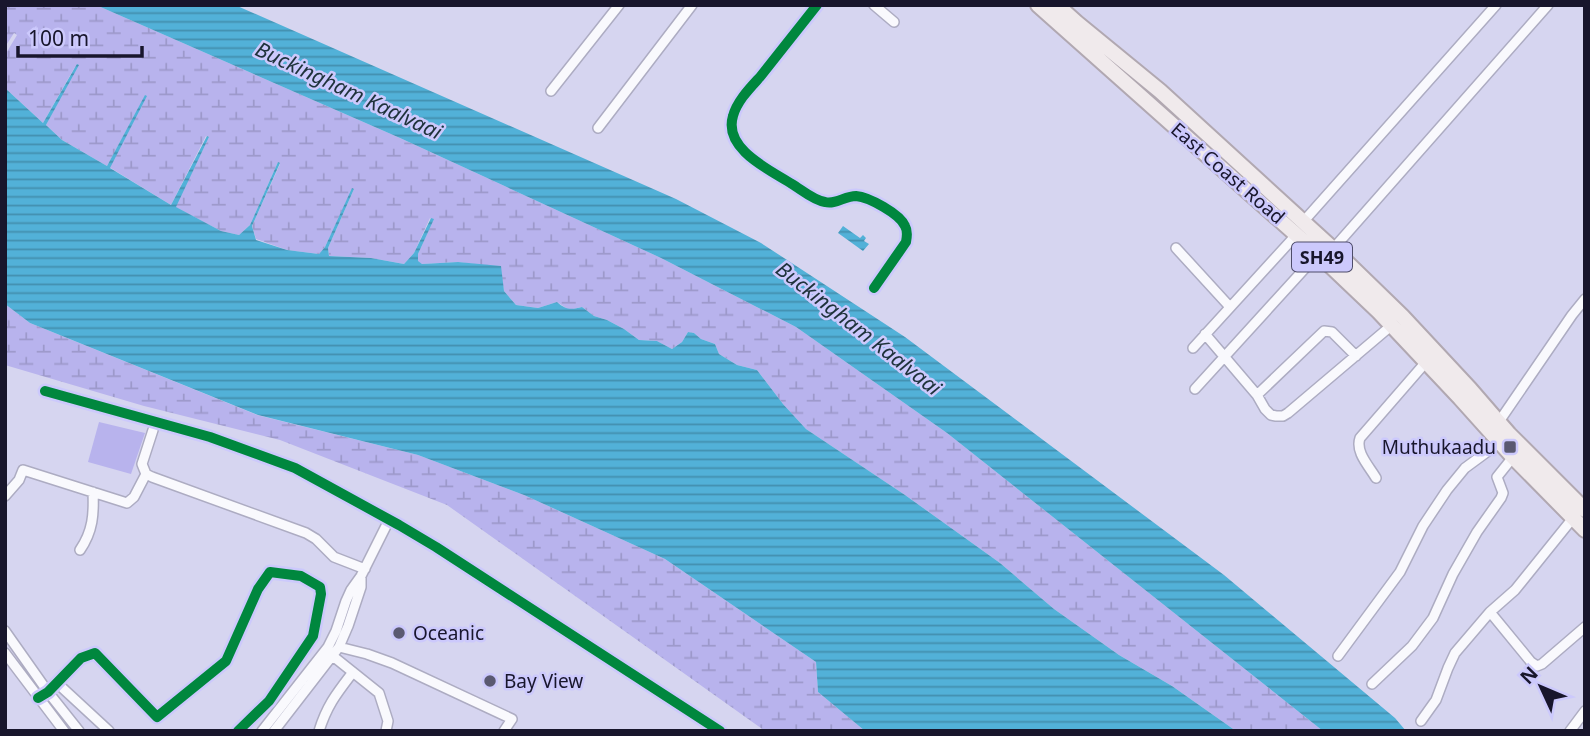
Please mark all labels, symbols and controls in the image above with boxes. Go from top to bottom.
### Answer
scale bar [18,14,142,58]
text: 100 m [28,24,89,52]
water label: Buckingham Kaalvaai [251,35,447,146]
street label: East Coast Road [1166,116,1290,230]
road number: SH49 [1292,243,1352,272]
water label: Buckingham Kaalvaai [771,255,948,402]
place label: Muthukaadu [1382,434,1496,460]
marker: Muthukaadu [1502,439,1518,455]
place label: Oceanic [413,620,484,646]
marker: Oceanic [391,625,407,641]
north arrow [1506,652,1576,722]
text: N [1514,661,1543,690]
place label: Bay View [504,668,583,694]
marker: Bay View [482,673,498,689]

